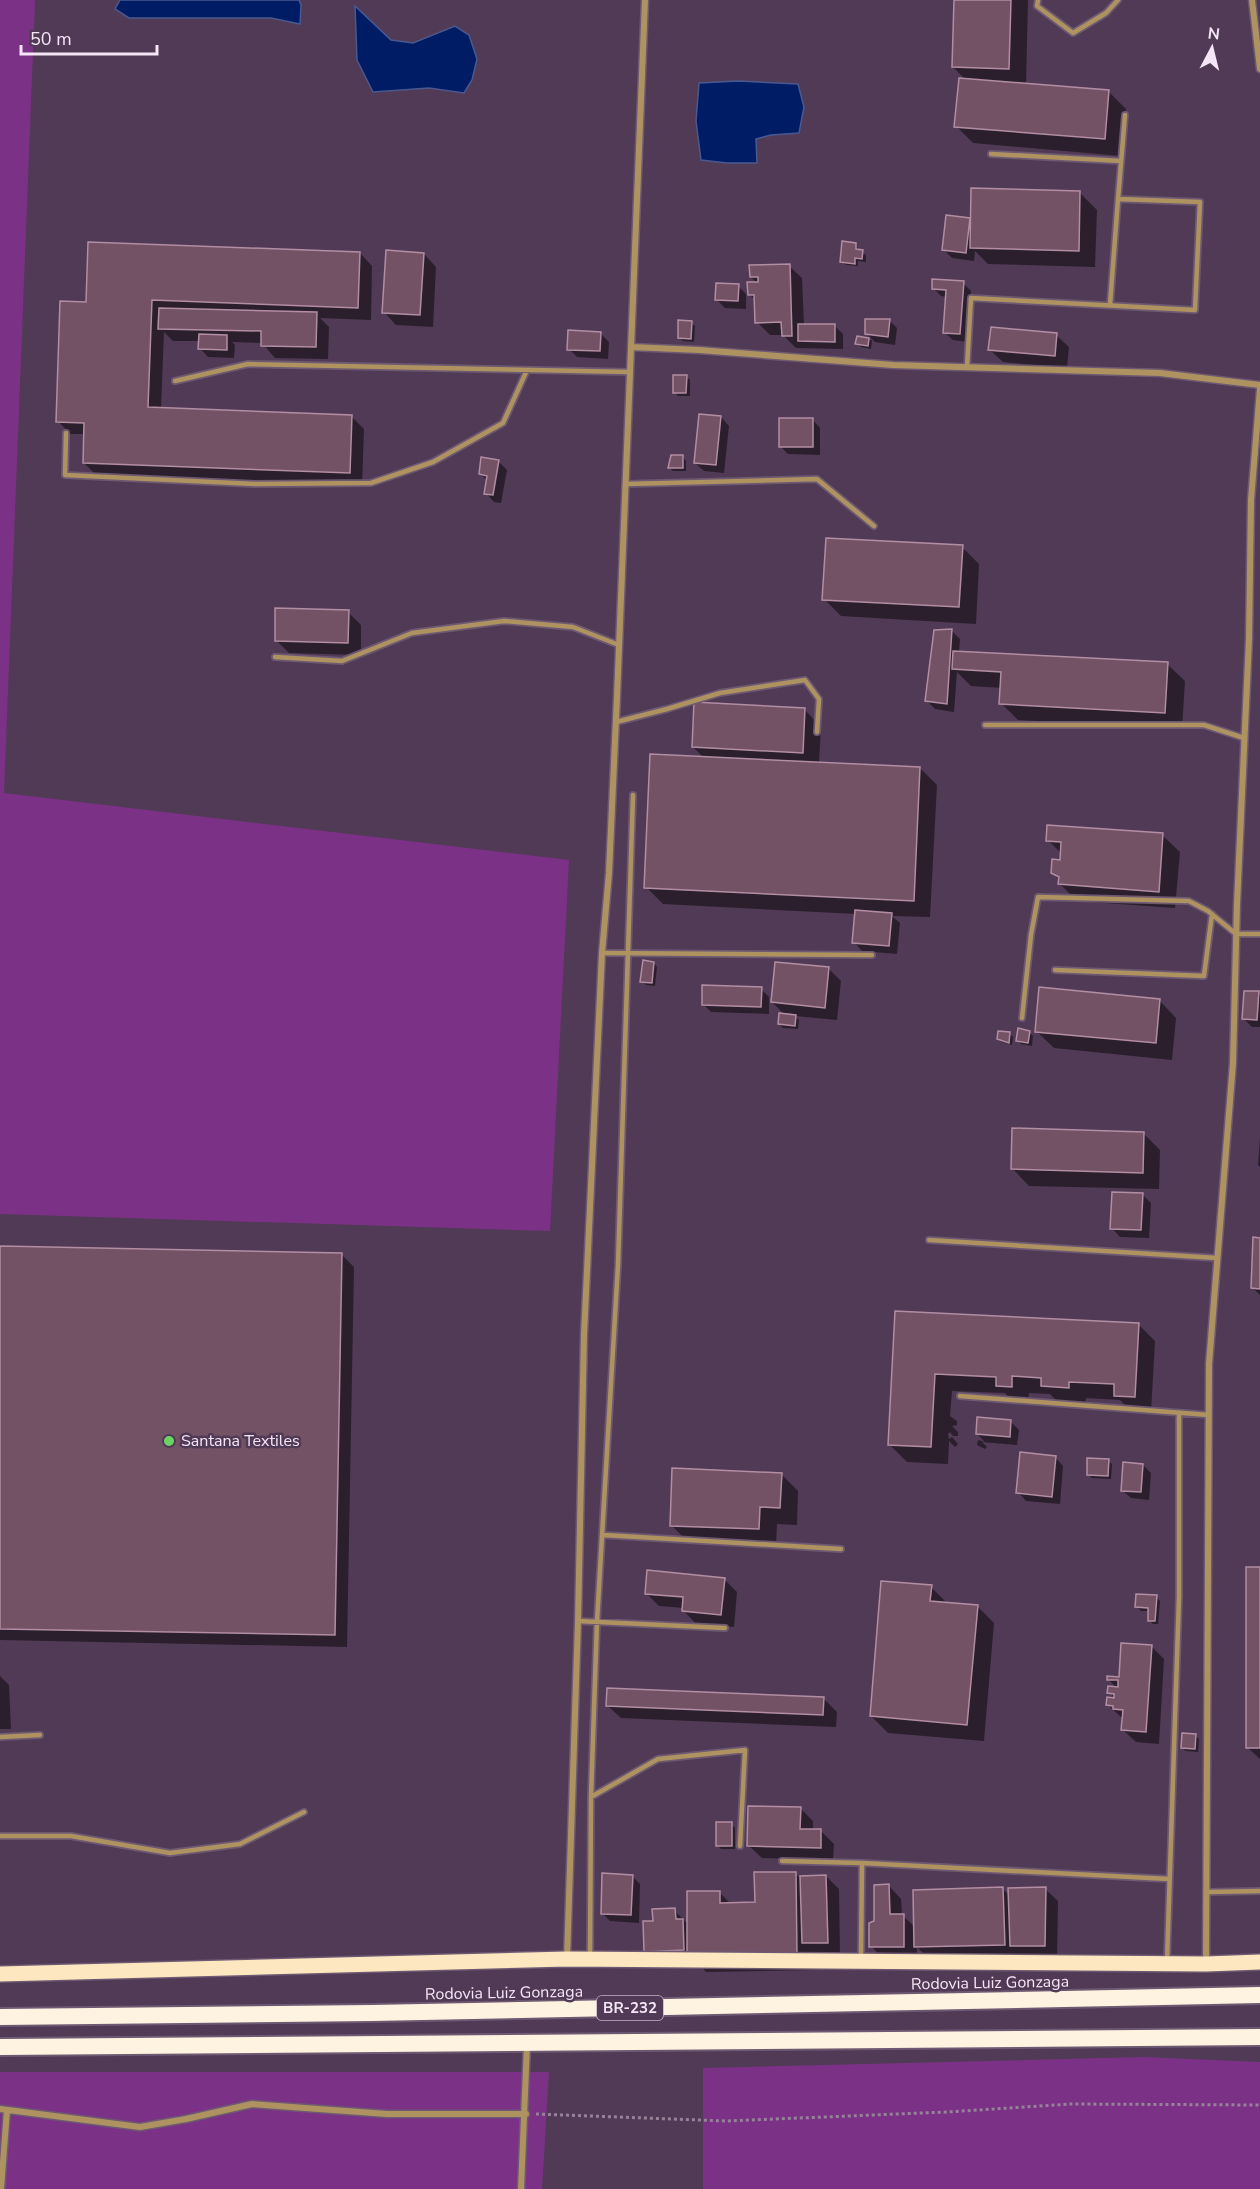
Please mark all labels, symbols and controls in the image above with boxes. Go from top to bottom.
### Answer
scale bar [21,18,158,56]
north arrow [1182,18,1242,78]
text: N [1206,22,1221,46]
text: 50 m [30,27,72,51]
place label: Santana Textiles [181,1430,300,1452]
marker: Santana Textiles [162,1434,176,1448]
street label: Rodovia Luiz Gonzaga [911,1971,1069,1995]
street label: Rodovia Luiz Gonzaga [425,1981,583,2005]
road number: BR-232 [597,1996,663,2020]

